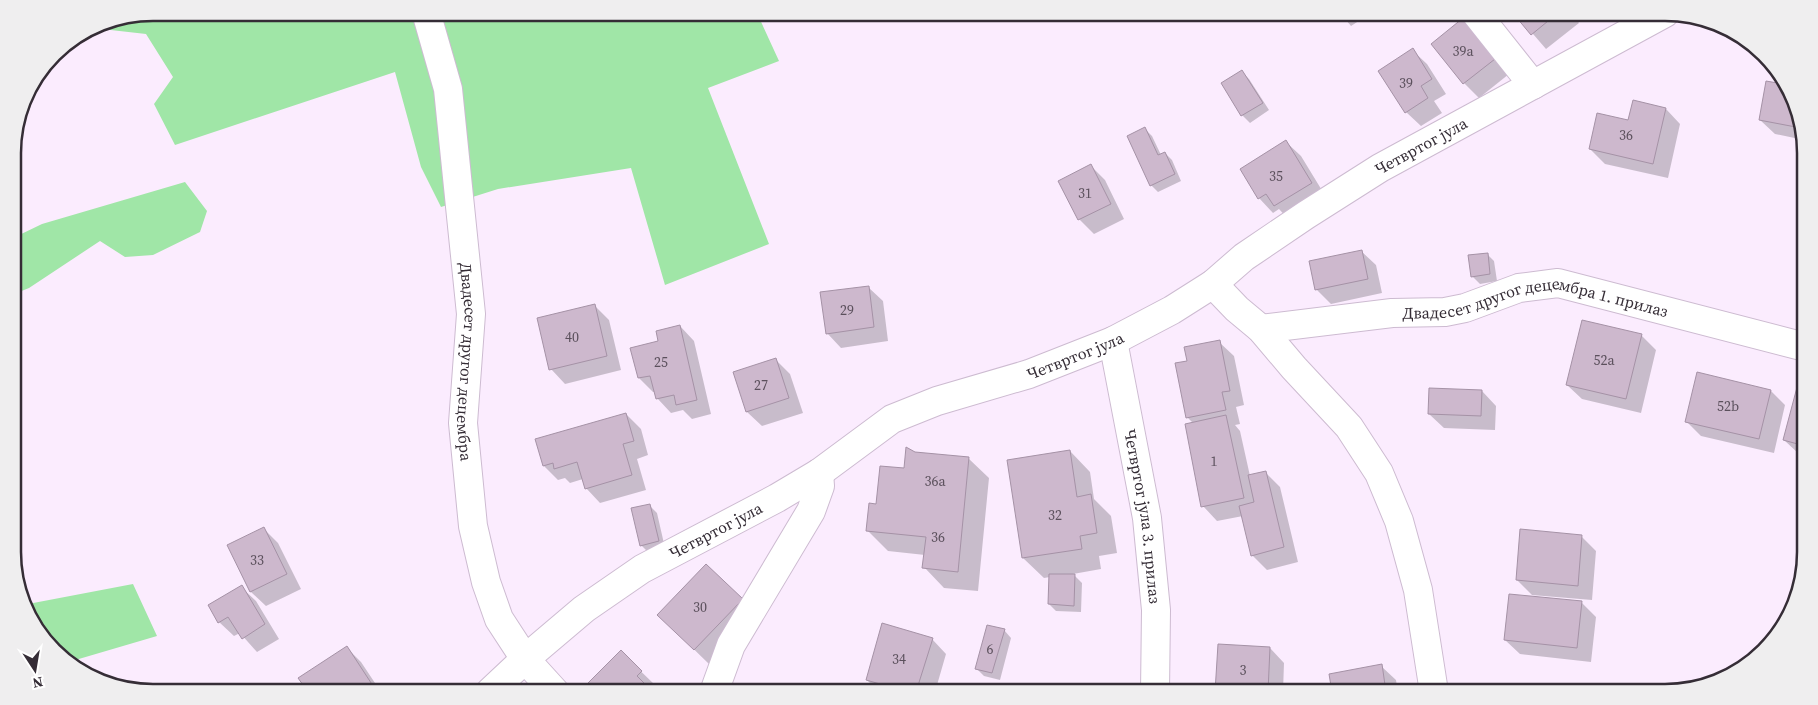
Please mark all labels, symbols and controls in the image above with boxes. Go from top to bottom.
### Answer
house number: 39a [1452,41,1474,61]
house number: 39 [1399,73,1413,93]
street label: Четвртог јула [1371,111,1472,180]
house number: 36 [1619,125,1633,145]
house number: 35 [1269,166,1283,186]
house number: 31 [1078,183,1092,203]
street label: Двадесет другог децембра [452,261,482,463]
text: Двадесет другог децембра 1. прилаз [1402,272,1671,324]
house number: 29 [840,300,854,320]
street label: Двадесет другог децембра 1. прилаз [1398,303,1672,323]
street label: Четвртог јула [1023,326,1128,385]
house number: 40 [565,327,579,347]
house number: 52a [1593,350,1615,370]
house number: 25 [654,352,668,372]
house number: 27 [754,375,768,395]
house number: 52b [1717,396,1739,416]
street label: Четвртог јула 3. прилаз [1119,427,1166,605]
house number: 1 [1211,451,1218,471]
house number: 36a [924,471,946,491]
street label: Четвртог јула [665,496,767,564]
house number: 32 [1048,505,1062,525]
house number: 36 [931,527,945,547]
house number: 33 [250,550,264,570]
house number: 30 [693,597,707,617]
house number: 6 [987,639,994,659]
north arrow [10,645,60,695]
house number: 34 [892,649,906,669]
house number: 3 [1240,660,1247,680]
text: N [31,672,45,694]

